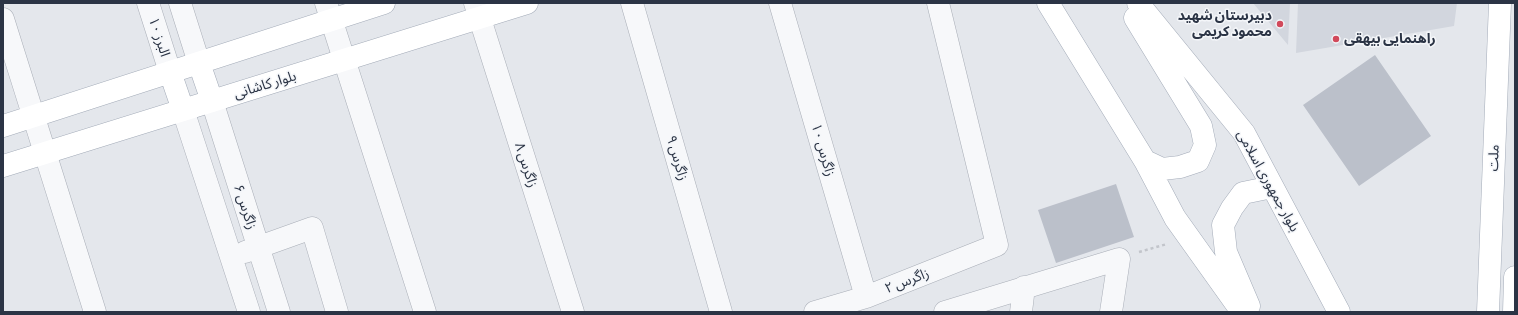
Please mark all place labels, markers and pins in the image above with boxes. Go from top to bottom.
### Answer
place label: دبیرستان شهید محمود کریمی [1178,8,1272,40]
marker: دبیرستان شهید محمود کریمی [1275,19,1285,29]
place label: راهنمایی بیهقی [1344,31,1436,47]
marker: راهنمایی بیهقی [1331,34,1341,44]

